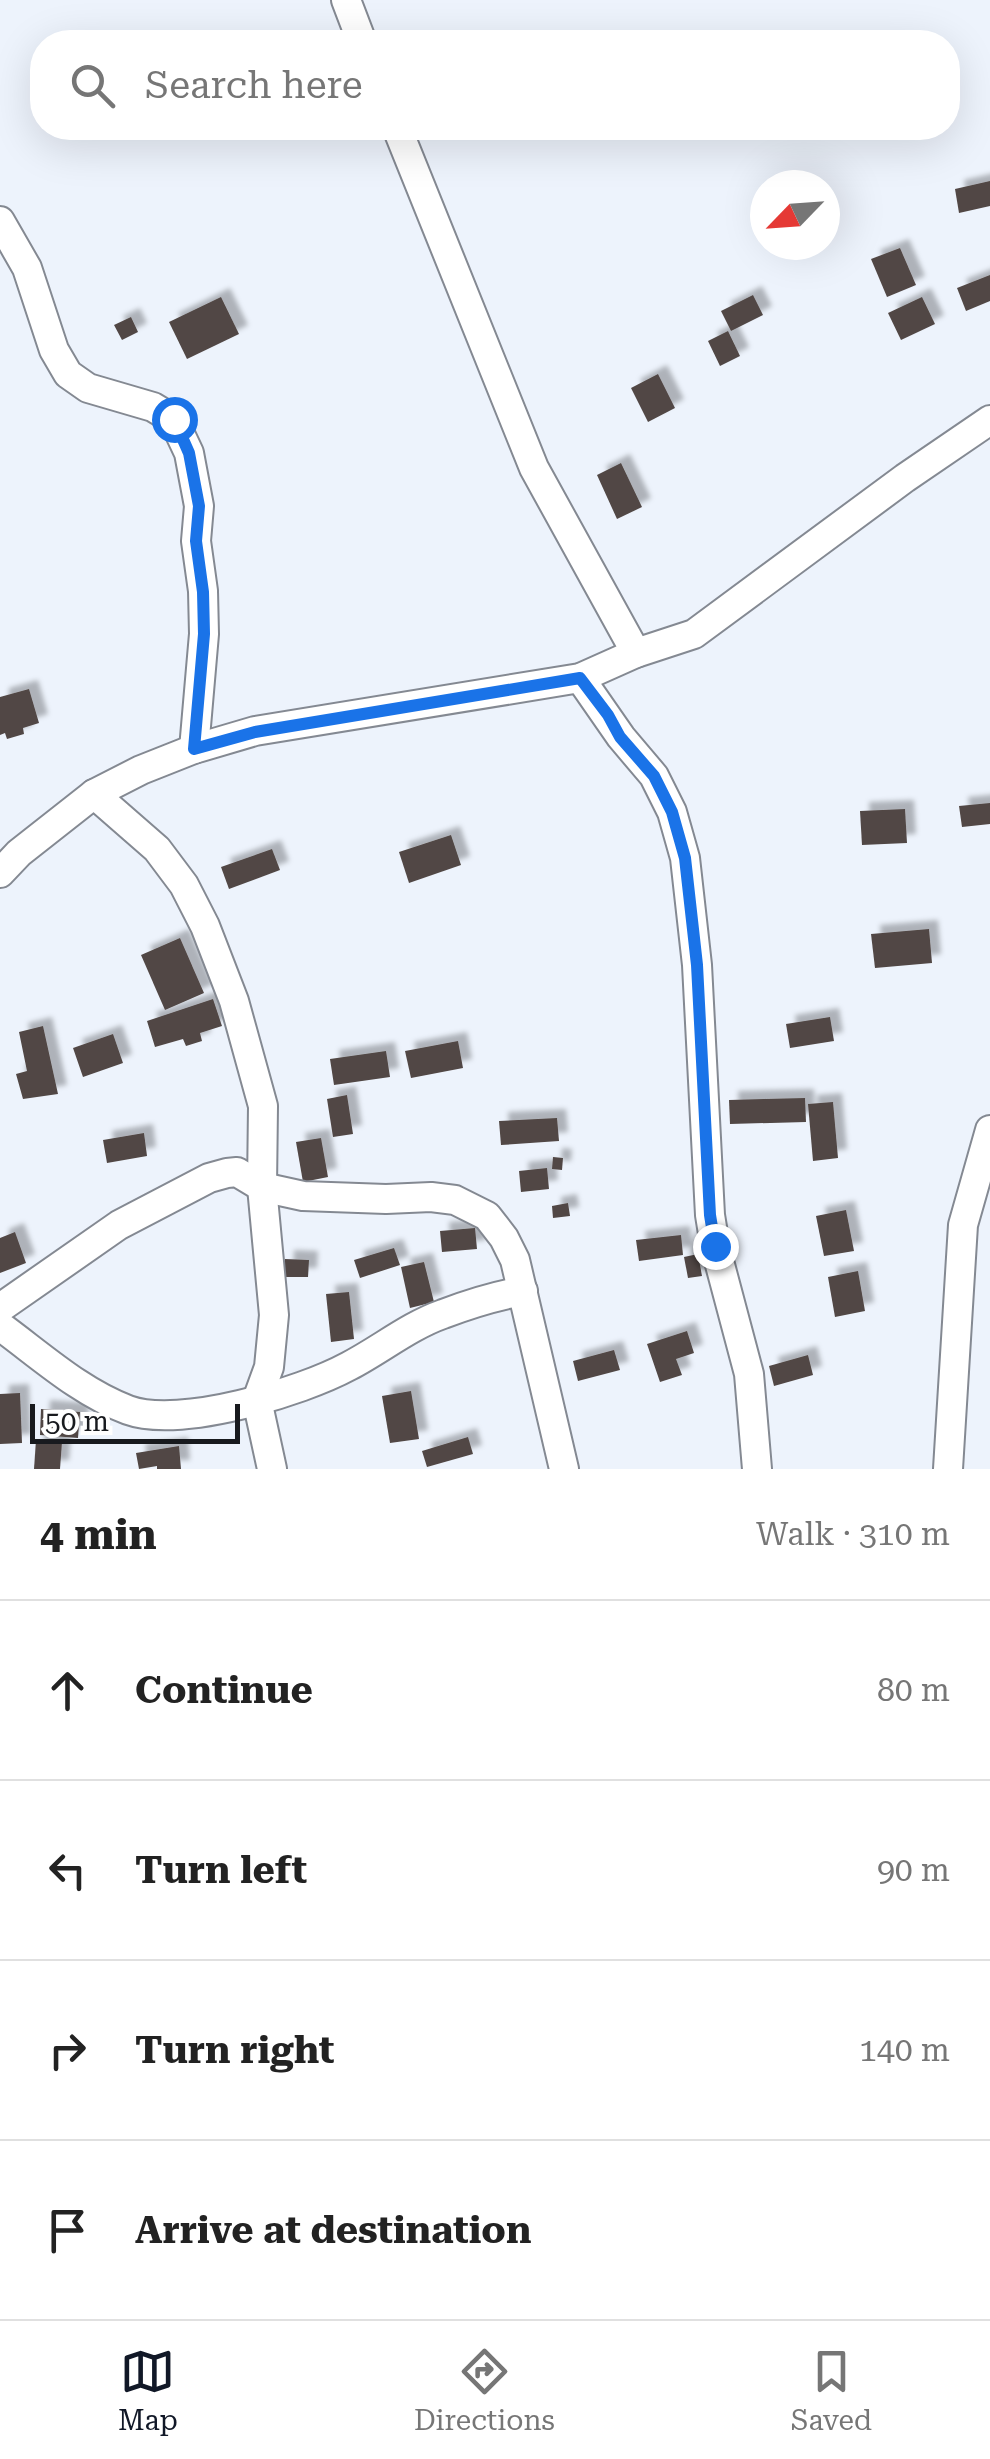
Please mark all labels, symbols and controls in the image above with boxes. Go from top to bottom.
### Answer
search box [30,30,960,140]
icon: search [65,58,120,113]
text: Search here [145,63,363,107]
north arrow [750,170,840,260]
route start [152,397,198,443]
route end [693,1224,739,1270]
scale bar [30,1399,240,1444]
text: 50 m [45,1405,109,1438]
text: 4 min [40,1510,157,1559]
text: Walk · 310 m [756,1515,950,1553]
icon: ahead [40,1663,95,1718]
text: Continue [135,1668,313,1712]
text: 80 m [877,1671,950,1709]
icon: left [40,1843,95,1898]
text: Turn left [135,1848,307,1892]
text: 90 m [877,1851,950,1889]
icon: right [40,2023,95,2078]
text: Turn right [135,2028,334,2072]
text: 140 m [859,2031,950,2069]
icon: arrive [40,2203,95,2258]
text: Arrive at destination [135,2208,531,2252]
tab: Map [118,2344,178,2437]
tab: Directions [414,2344,555,2437]
tab: Saved [791,2344,872,2437]

